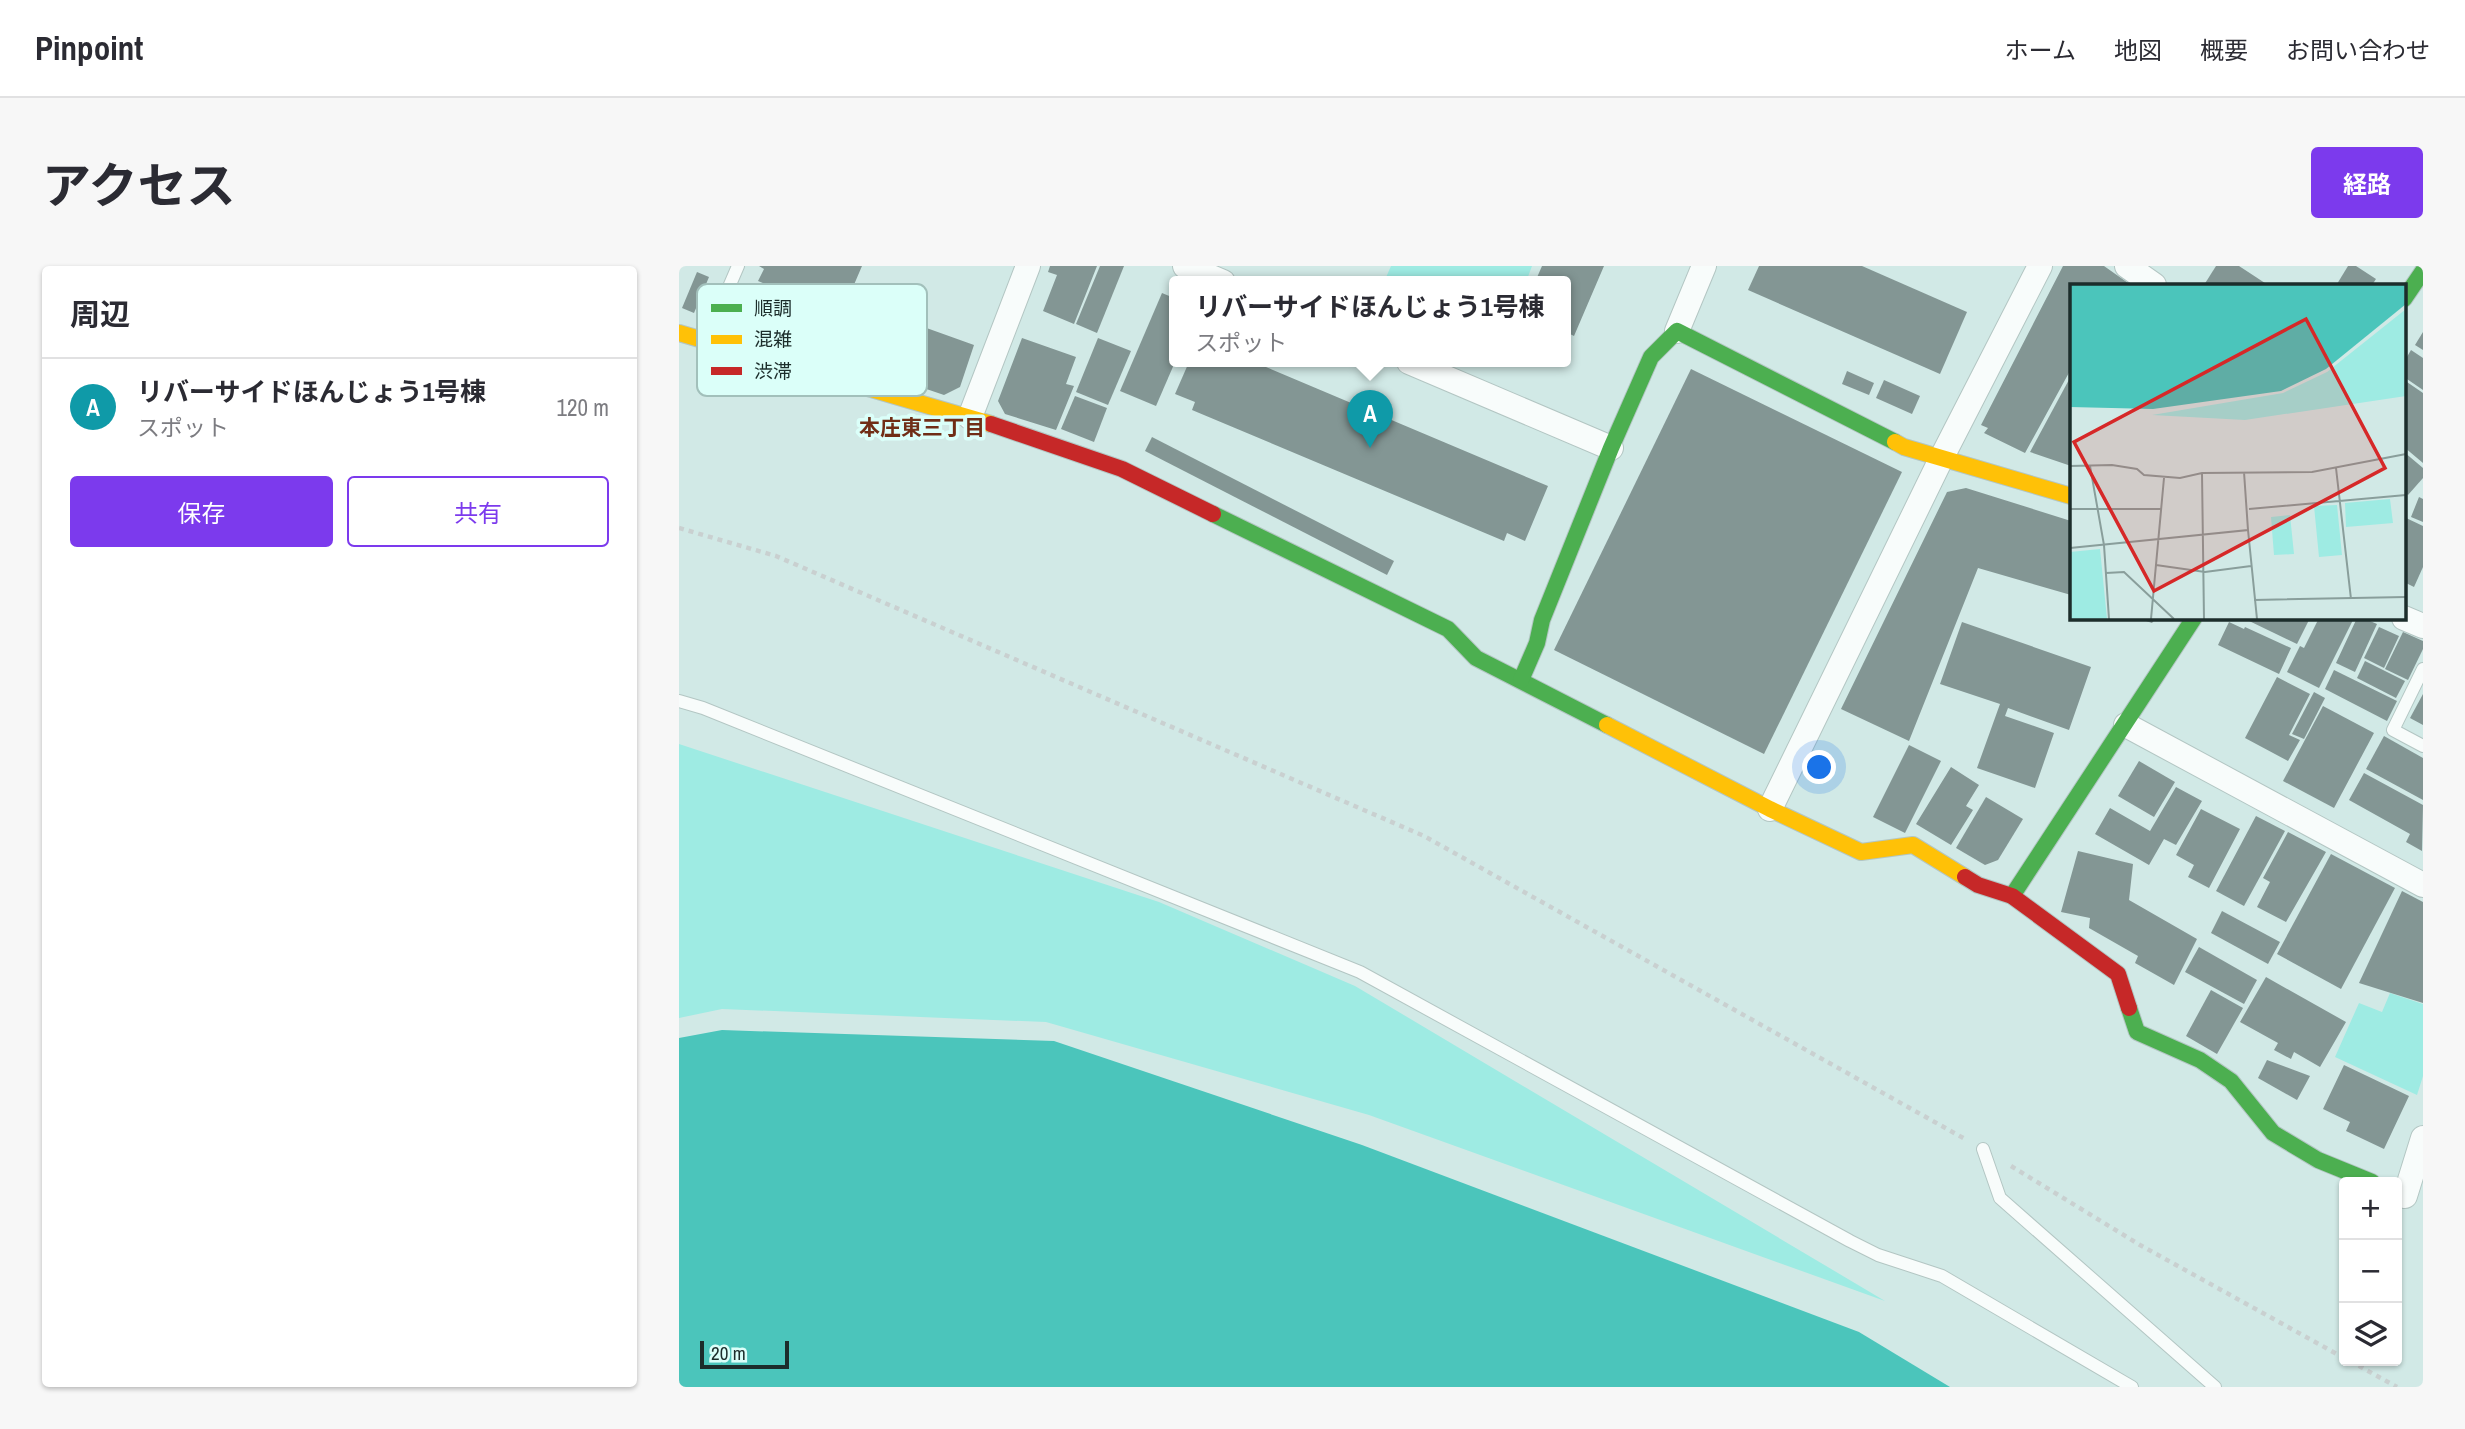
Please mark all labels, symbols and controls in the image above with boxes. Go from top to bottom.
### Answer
text: Pinpoint [35,26,143,70]
text: ホーム [2005,34,2076,66]
text: 地図 [2114,34,2162,66]
text: 概要 [2200,34,2248,66]
text: お問い合わせ [2286,34,2430,66]
button: 経路 [2311,147,2423,218]
text: アクセス [42,152,236,218]
popup [1169,276,1571,367]
legend [697,284,927,396]
inset map [2070,284,2406,620]
text: リバーサイドほんじょう1号棟 [1195,289,1545,324]
text: 周辺 [70,294,130,334]
text: 順調 [754,295,792,321]
text: 混雑 [754,326,792,352]
text: スポット [1195,327,1287,358]
text: 渋滞 [754,358,792,384]
text: リバーサイドほんじょう1号棟 [137,374,486,409]
pin: A [1347,390,1393,448]
text: A [86,392,100,423]
text: 120 m [557,392,609,423]
text: スポット [137,412,229,443]
district label: 本庄東三丁目 [859,413,985,442]
button: 保存 [70,476,333,547]
button: 共有 [347,476,609,547]
your location [1802,750,1836,784]
map controls [2339,1177,2402,1366]
button: + [2339,1177,2402,1240]
button: − [2339,1240,2402,1303]
button: layers [2339,1303,2402,1366]
scale bar [700,1338,789,1370]
text: 20 m [711,1340,746,1366]

